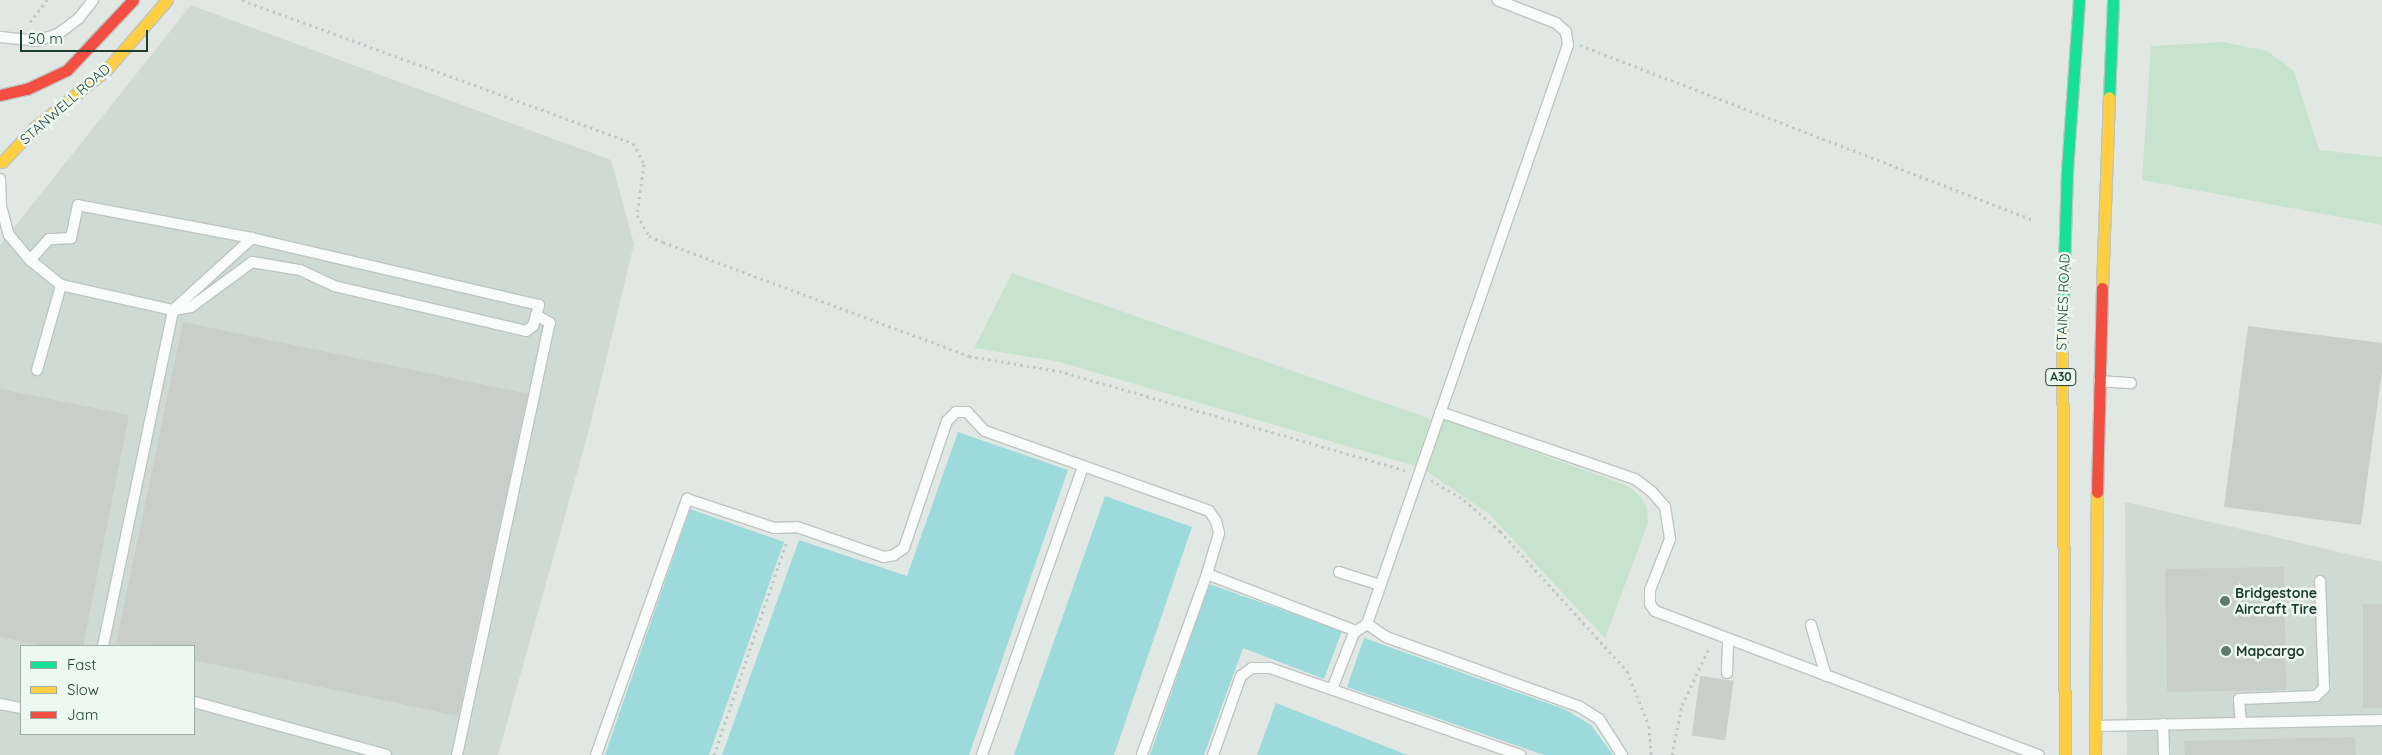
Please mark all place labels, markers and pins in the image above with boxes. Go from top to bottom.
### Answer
place label: Bridgestone Aircraft Tire [2235,585,2317,618]
marker: Bridgestone Aircraft Tire [2219,595,2231,607]
place label: Mapcargo [2236,643,2304,659]
marker: Mapcargo [2220,645,2232,657]

